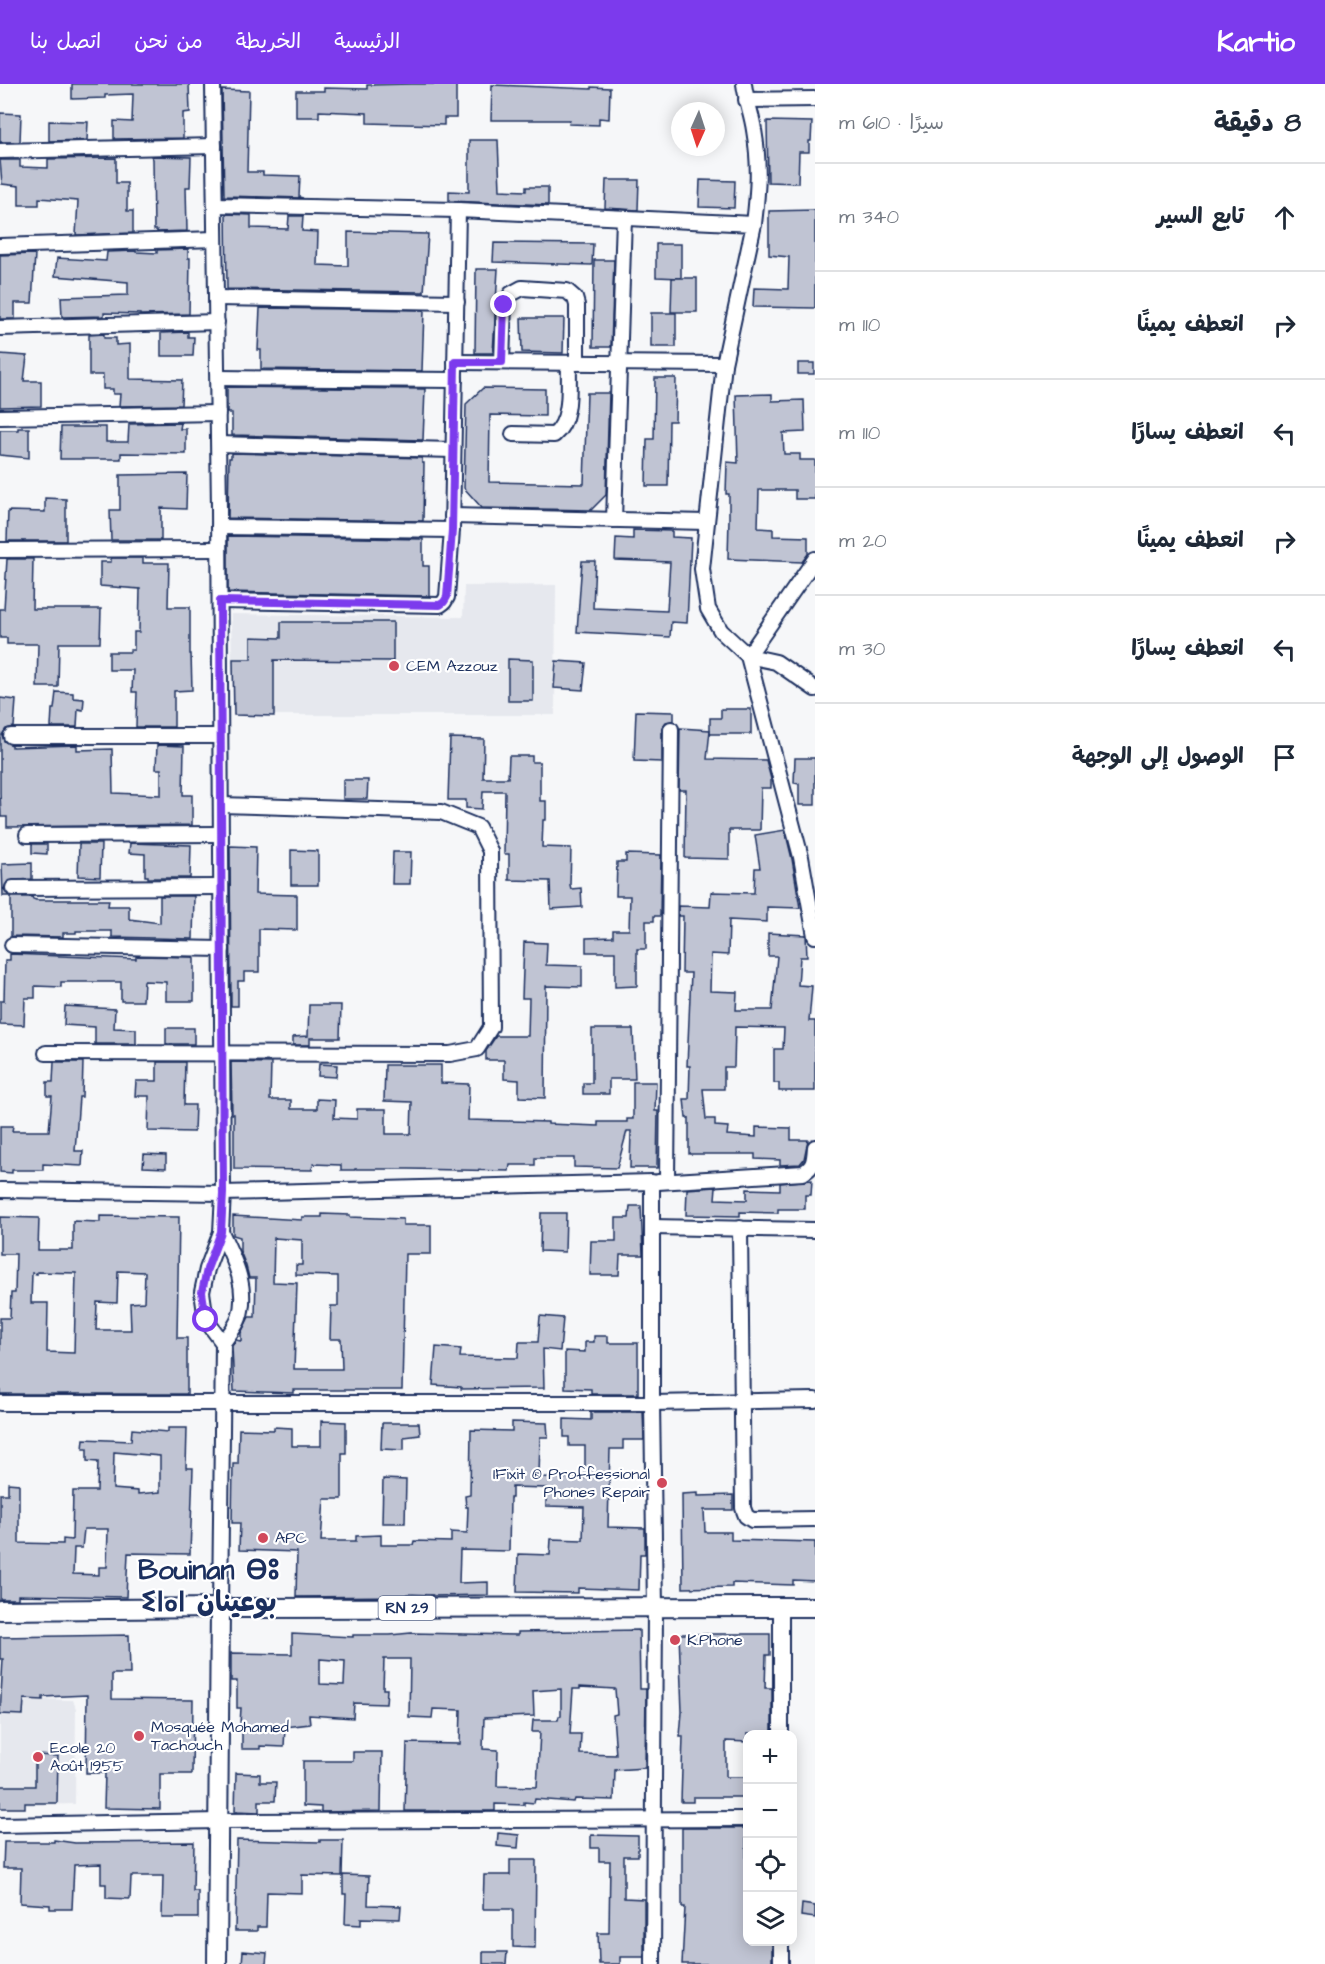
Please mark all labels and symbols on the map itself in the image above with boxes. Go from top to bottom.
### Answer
north arrow [671,102,725,156]
route end [490,291,516,317]
place label: CEM Azzouz [406,655,498,677]
marker: CEM Azzouz [387,659,401,673]
route start [192,1306,218,1332]
place label: IFixit ® Proffessional Phones Repair [493,1463,650,1503]
marker: IFixit ® Proffessional Phones Repair [655,1476,669,1490]
place label: APC [275,1527,307,1549]
marker: APC [256,1531,270,1545]
district label: Bouinan ⴱⵓ ⵉⵏⴰⵏ بوعينان [138,1551,280,1622]
road number: RN 29 [378,1596,436,1620]
place label: K.Phone [687,1629,743,1651]
marker: K.Phone [668,1633,682,1647]
place label: Mosquée Mohamed Tachouch [151,1716,289,1756]
marker: Mosquée Mohamed Tachouch [132,1729,146,1743]
place label: Ecole 20 Août 1955 [50,1737,125,1777]
marker: Ecole 20 Août 1955 [31,1750,45,1764]

